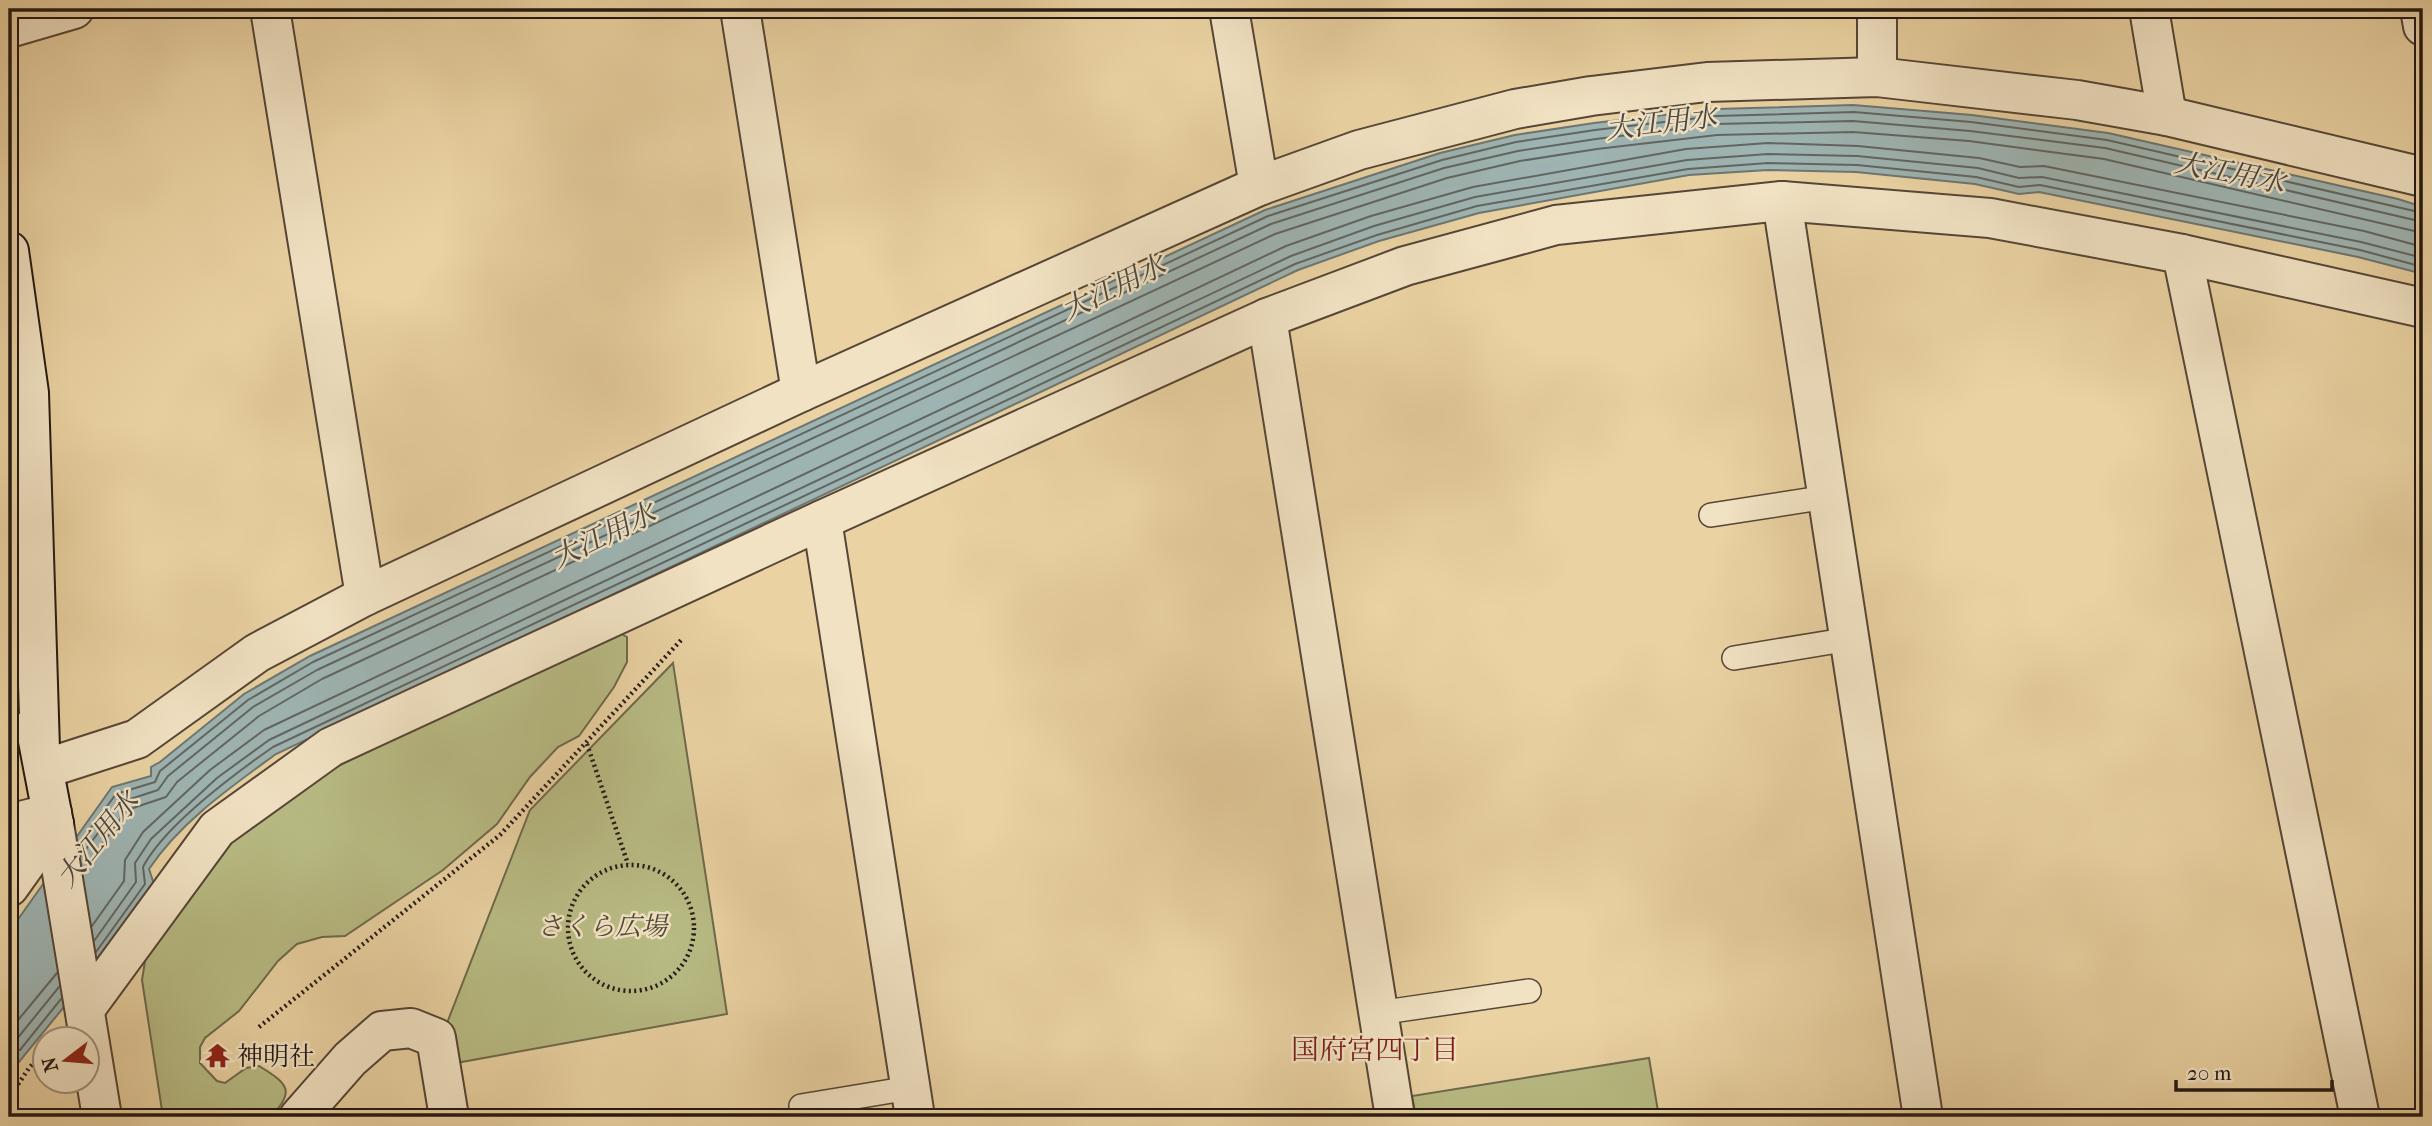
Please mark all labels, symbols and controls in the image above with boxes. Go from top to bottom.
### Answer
water label: 大江用水 [1603,99,1722,146]
water label: 大江用水 [2172,146,2291,200]
water label: 大江用水 [1056,247,1173,327]
water label: 大江用水 [546,495,663,575]
water label: 大江用水 [49,783,147,893]
park label: さくら広場 [537,911,669,942]
north arrow [32,1024,102,1094]
district label: 国府宮四丁目 [1291,1033,1459,1066]
place label: 神明社 [237,1041,315,1072]
temple icon: 神明社 [203,1042,231,1070]
scale bar [2176,1049,2332,1093]
text: N [38,1054,63,1074]
text: 20 m [2187,1061,2232,1085]

